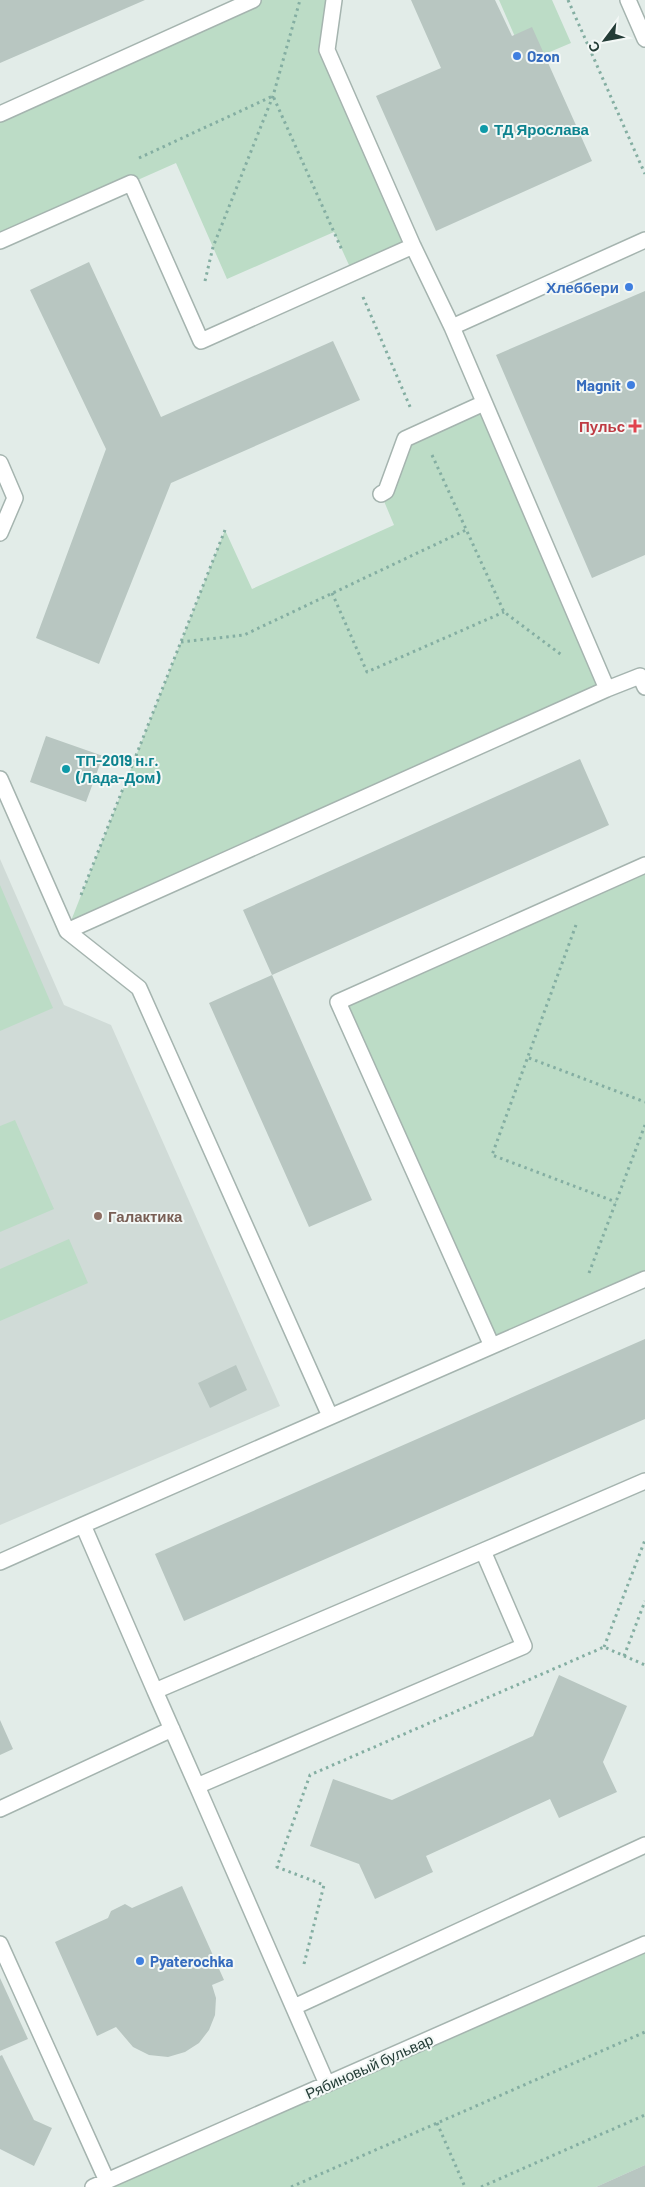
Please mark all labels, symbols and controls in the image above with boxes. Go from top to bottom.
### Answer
north arrow [580,15,630,65]
text: С [584,38,603,56]
place label: Ozon [527,47,560,65]
marker: Ozon [511,50,523,62]
place label: ТД Ярослава [494,120,590,138]
marker: ТД Ярослава [478,123,490,135]
place label: Хлеббери [546,278,619,296]
marker: Хлеббери [623,281,635,293]
place label: Magnit [576,376,621,394]
marker: Magnit [625,379,637,391]
place label: Пульс [579,417,625,435]
marker: Пульс [629,420,641,432]
place label: ТП-2019 н.г. (Лада-Дом) [75,751,161,786]
marker: ТП-2019 н.г. (Лада-Дом) [60,763,72,775]
place label: Галактика [108,1207,183,1225]
marker: Галактика [92,1210,104,1222]
place label: Pyaterochka [150,1952,233,1970]
marker: Pyaterochka [134,1955,146,1967]
street label: Рябиновый бульвар [302,2030,436,2102]

